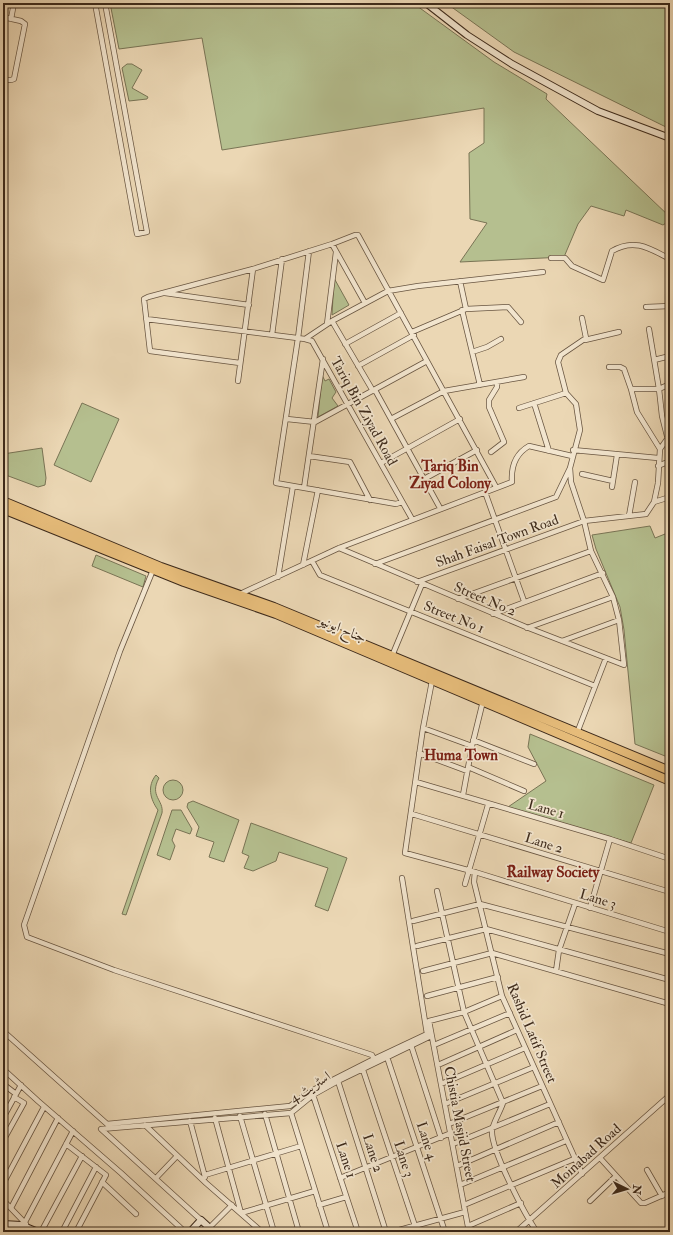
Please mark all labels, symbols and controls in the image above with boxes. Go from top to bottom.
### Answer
street label: Tariq Bin Ziyad Road [326,354,401,469]
district label: Tariq Bin Ziyad Colony [409,457,492,494]
street label: Shah Faisal Town Road [433,511,561,571]
street label: Street No 2 [451,578,519,620]
street label: Street No 1 [421,597,487,637]
street label: جناح ایونیو [313,611,369,650]
district label: Huma Town [424,746,498,765]
street label: Lane 1 [526,796,566,822]
street label: Lane 2 [523,829,565,857]
district label: Railway Society [507,863,601,883]
street label: Lane 3 [578,885,618,913]
street label: Rashid Latif Street [503,981,561,1086]
street label: Chistia Masjid Street [440,1065,480,1184]
street label: اسٹریٹ 4 [286,1068,334,1106]
street label: Lane 4 [413,1120,442,1164]
street label: Moinabad Road [547,1120,625,1192]
street label: Lane 2 [359,1132,387,1174]
street label: Lane 3 [390,1139,418,1179]
street label: Lane 1 [332,1140,360,1180]
north arrow [607,1169,647,1209]
text: N [629,1183,643,1196]

